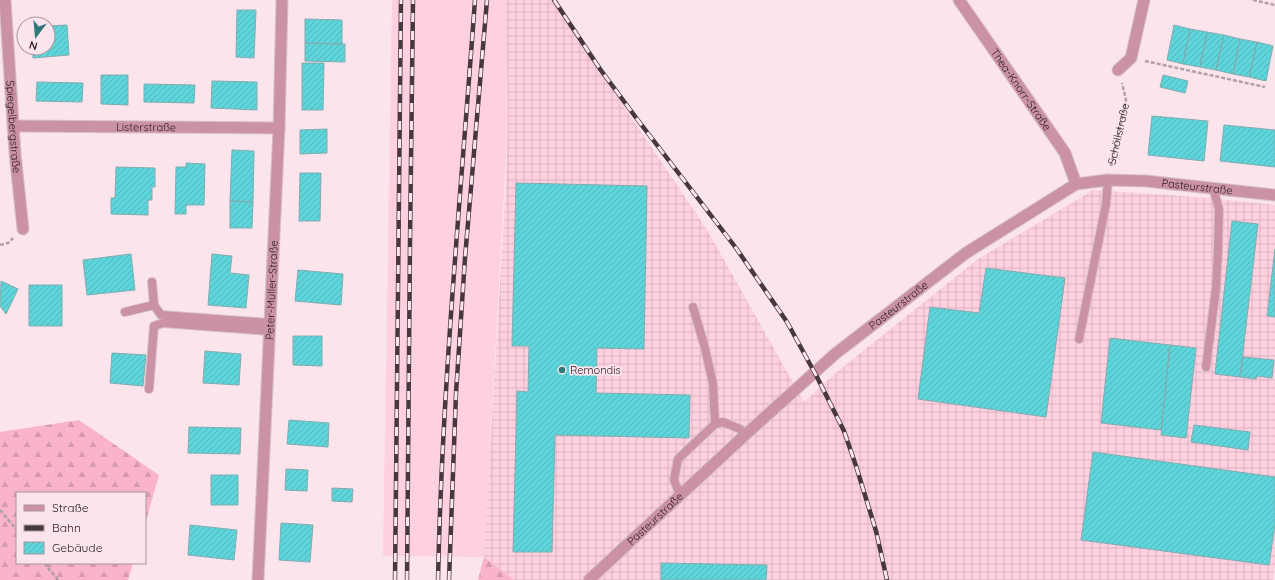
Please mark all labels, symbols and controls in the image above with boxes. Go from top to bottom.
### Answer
north arrow [16,16,56,56]
text: N [27,38,39,53]
street label: Thea-Knorr-Straße [988,46,1054,133]
street label: Spiegelbergstraße [3,80,24,174]
street label: Schöllstraße [1105,102,1132,166]
street label: Listerstraße [116,120,176,134]
street label: Pasteurstraße [1161,176,1233,197]
street label: Peter-Müller-Straße [262,240,281,340]
street label: Pasteurstraße [866,278,931,333]
place label: Remondis [570,363,621,377]
marker: Remondis [557,365,567,375]
street label: Pasteurstraße [624,489,686,548]
legend [16,492,146,564]
text: Straße [52,500,89,515]
text: Bahn [52,520,81,535]
text: Gebäude [52,540,103,555]

